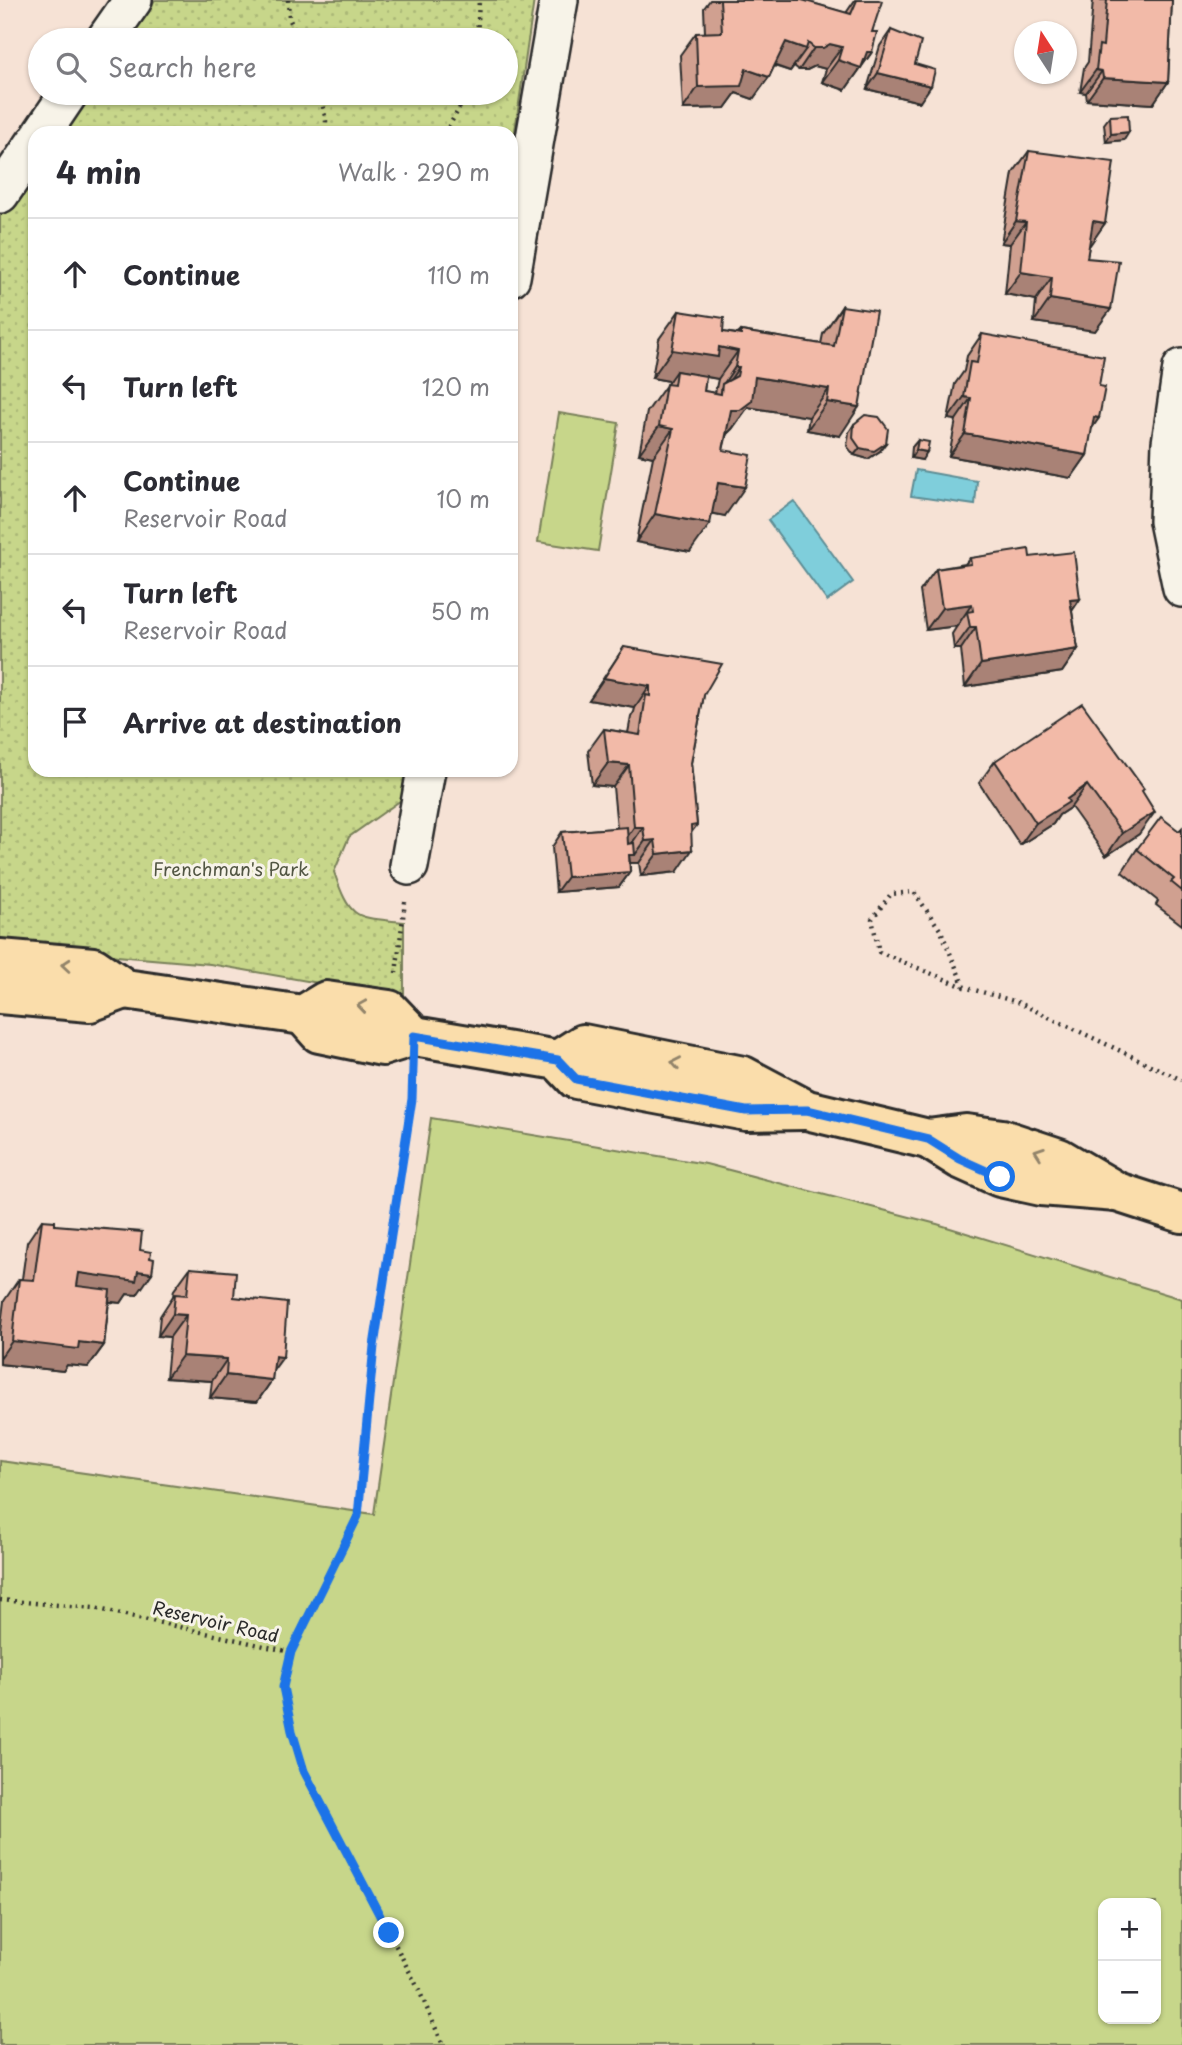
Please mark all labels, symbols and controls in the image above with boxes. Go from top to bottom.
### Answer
north arrow [1014,21,1077,84]
search box [28,28,518,105]
text: Search here [108,47,257,86]
icon: search [52,48,90,86]
text: 4 min [56,149,142,194]
text: Walk · 290 m [338,154,490,189]
icon: ahead [56,255,94,293]
text: Continue [123,255,240,294]
text: 110 m [428,257,490,292]
icon: left [56,367,94,405]
text: Turn left [123,367,238,406]
text: 120 m [422,369,490,404]
text: Continue [123,461,240,500]
icon: ahead [56,479,94,517]
text: 10 m [436,481,490,516]
text: Reservoir Road [123,500,288,535]
text: Turn left [123,573,238,612]
icon: left [56,591,94,629]
text: 50 m [430,593,490,628]
text: Reservoir Road [123,612,288,647]
icon: arrive [56,703,94,741]
text: Arrive at destination [123,703,402,742]
park label: Frenchman's Park [153,855,309,882]
one-way arrow [60,957,72,972]
one-way arrow [356,999,368,1014]
one-way arrow [670,1056,682,1071]
one-way arrow [1034,1146,1046,1160]
route start [984,1161,1015,1192]
street label: Reservoir Road [150,1593,282,1649]
map controls [1098,1898,1161,2024]
button: + [1098,1898,1161,1961]
route end [373,1917,404,1948]
button: − [1098,1961,1161,2024]

